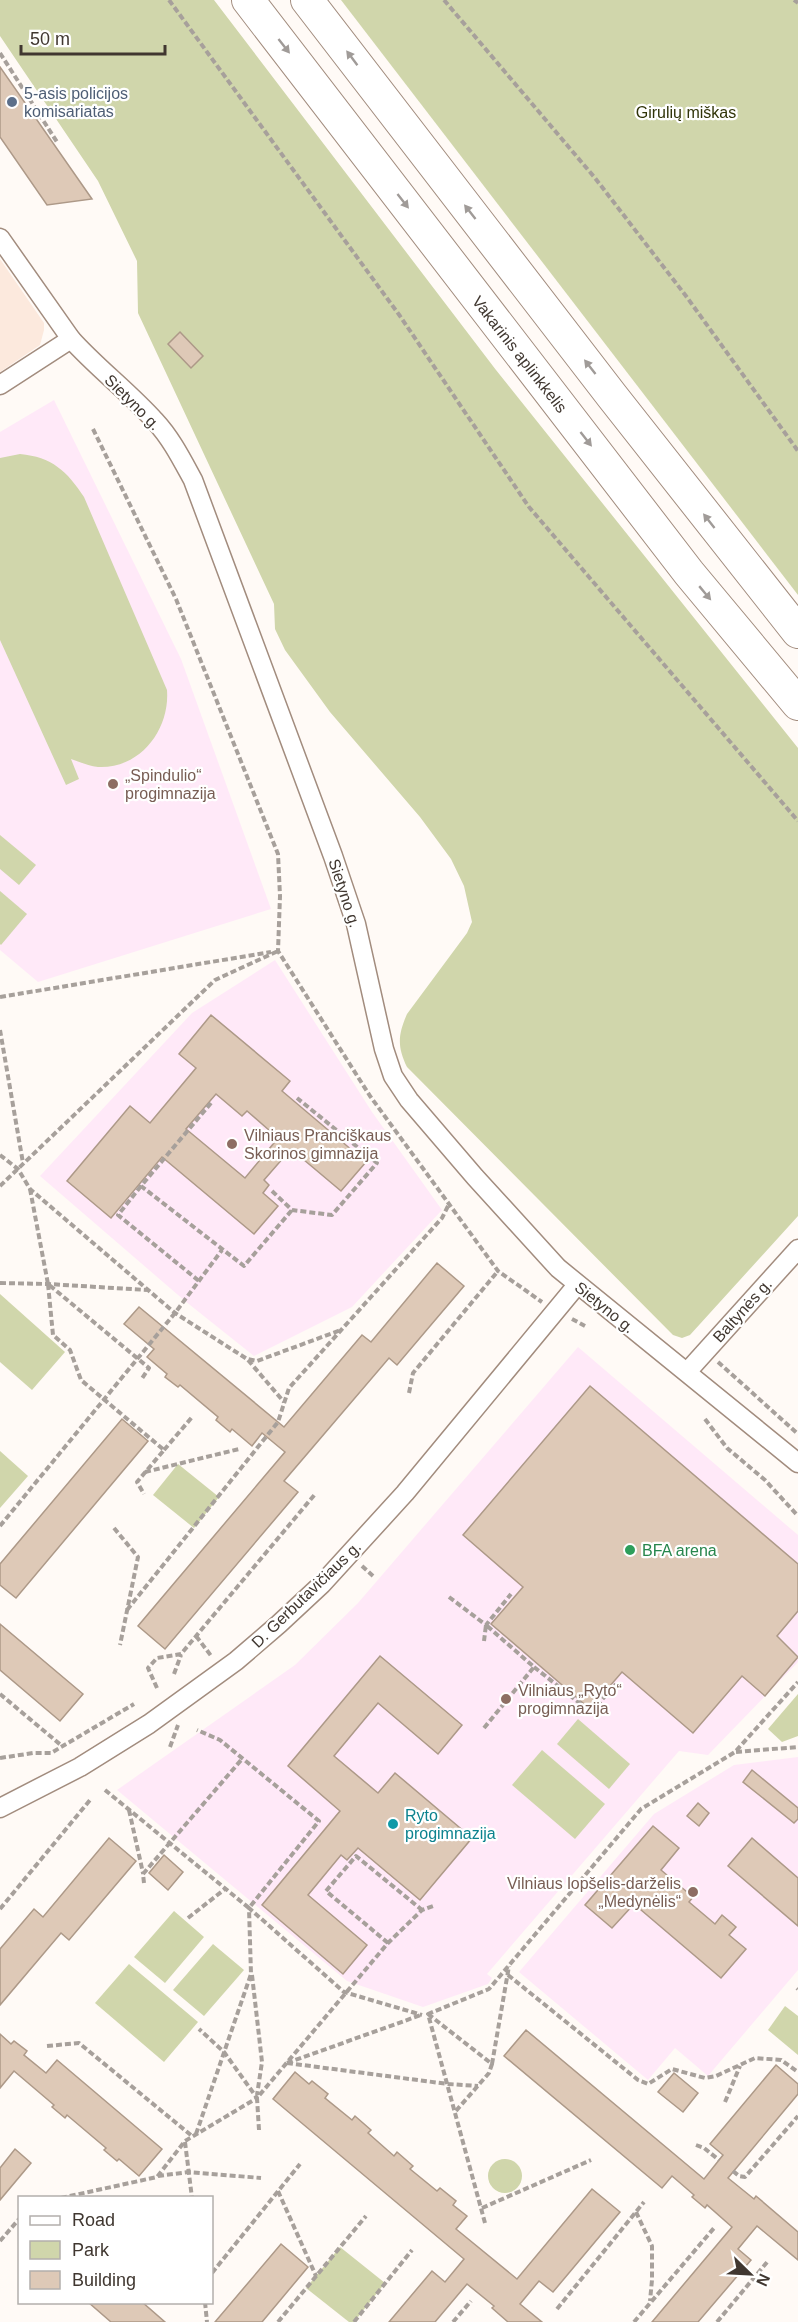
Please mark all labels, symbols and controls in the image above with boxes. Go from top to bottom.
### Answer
scale bar [21,18,165,56]
text: 50 m [30,29,70,49]
one-way arrow [277,39,289,54]
one-way arrow [346,50,358,65]
place label: 5-asis policijos komisariatas [24,85,128,120]
marker: 5-asis policijos komisariatas [5,95,19,109]
park label: Girulių miškas [636,104,736,121]
one-way arrow [396,193,409,209]
one-way arrow [465,205,477,220]
street label: Vakarinis aplinkkelis [469,293,570,416]
one-way arrow [584,359,596,374]
street label: Sietyno g. [101,371,164,434]
one-way arrow [579,431,591,446]
one-way arrow [704,513,716,528]
one-way arrow [699,585,712,601]
place label: „Spindulio“ progimnazija [125,767,216,802]
marker: „Spindulio“ progimnazija [106,777,120,791]
street label: Sietyno g. [325,857,364,930]
place label: Vilniaus Pranciškaus Skorinos gimnazija [244,1127,391,1162]
marker: Vilniaus Pranciškaus Skorinos gimnazija [225,1137,239,1151]
street label: Baltynės g. [710,1275,775,1345]
street label: Sietyno g. [572,1278,638,1336]
street label: D. Gerbutavičiaus g. [248,1538,364,1651]
place label: BFA arena [642,1542,717,1559]
marker: BFA arena [623,1543,637,1557]
place label: Vilniaus „Ryto“ progimnazija [518,1682,622,1717]
marker: Vilniaus „Ryto“ progimnazija [499,1692,513,1706]
place label: Ryto progimnazija [405,1807,496,1842]
marker: Ryto progimnazija [386,1817,400,1831]
place label: Vilniaus lopšelis-darželis „Medynėlis“ [507,1875,681,1910]
marker: Vilniaus lopšelis-darželis „Medynėlis“ [686,1885,700,1899]
legend [18,2196,213,2304]
text: Road [72,2210,115,2230]
text: Park [72,2240,110,2260]
north arrow [720,2244,780,2304]
text: Building [72,2270,136,2290]
text: N [753,2271,773,2289]

